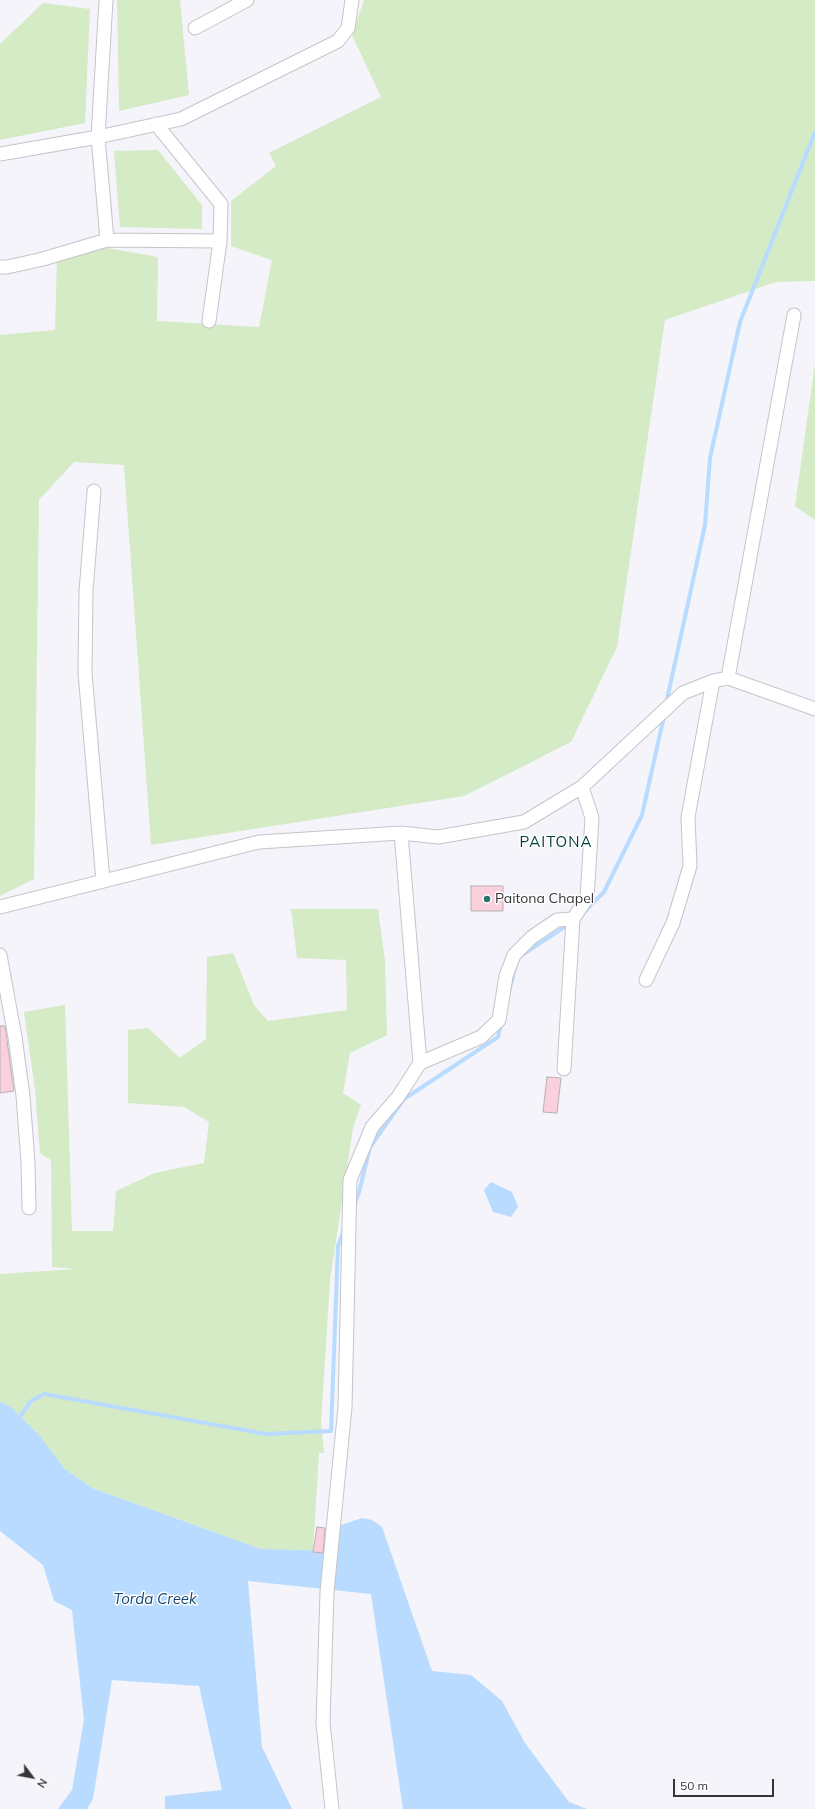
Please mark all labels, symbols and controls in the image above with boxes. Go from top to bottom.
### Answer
district label: PAITONA [520,833,592,851]
place label: Paitona Chapel [495,891,594,907]
marker: Paitona Chapel [482,894,492,904]
water label: Torda Creek [113,1590,197,1608]
north arrow [12,1757,52,1797]
scale bar [675,1771,776,1797]
text: N [34,1776,50,1791]
text: 50 m [680,1778,708,1793]

